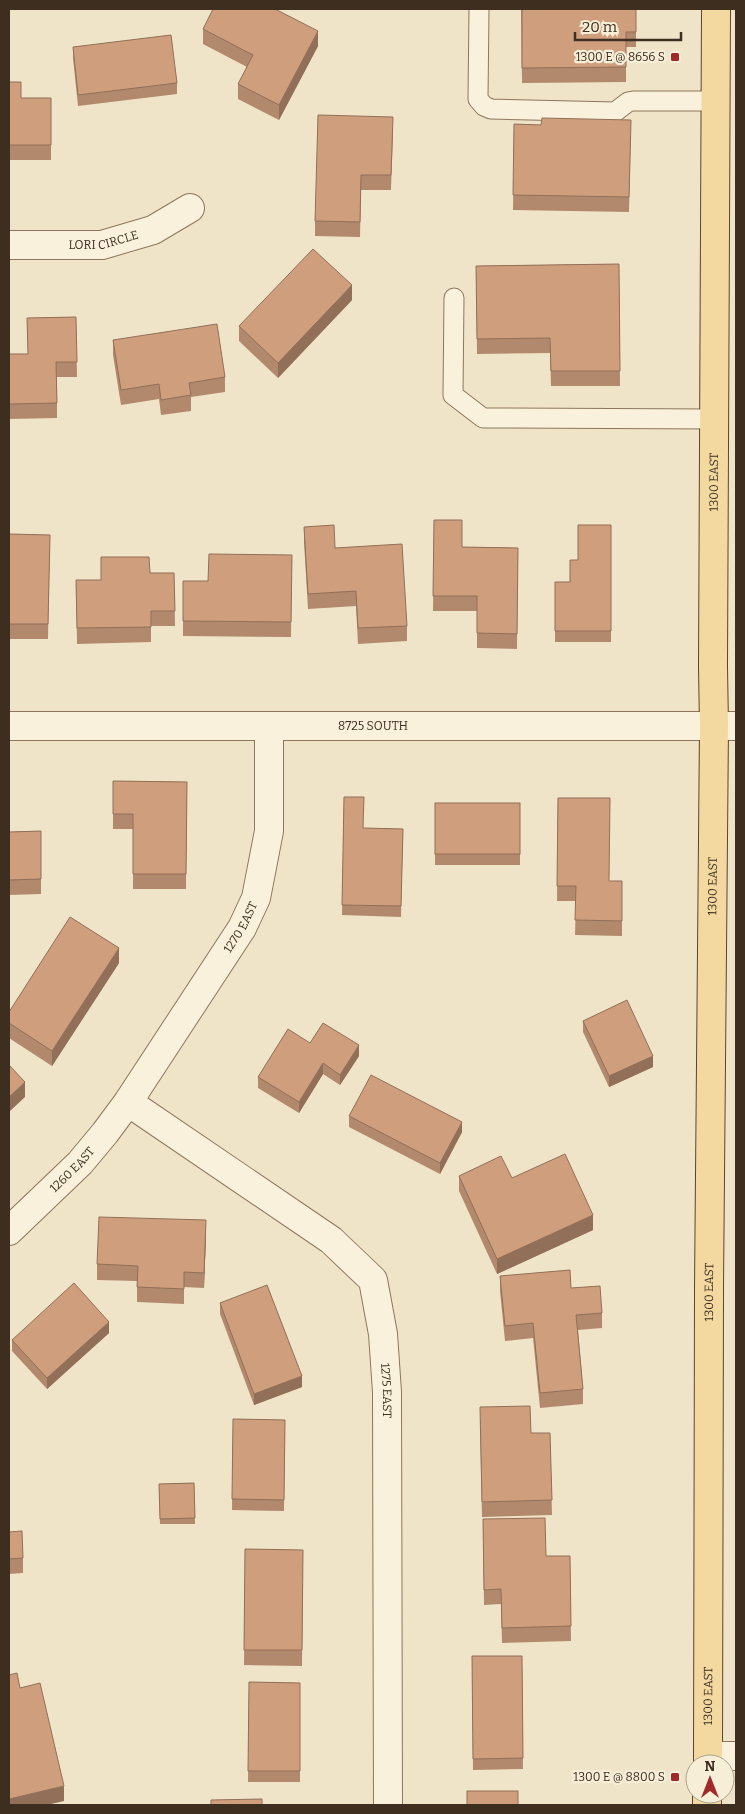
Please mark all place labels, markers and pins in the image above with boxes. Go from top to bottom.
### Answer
place label: 1300 E @ 8656 S [576,50,665,64]
marker: 1300 E @ 8656 S [669,51,681,63]
place label: 1300 E @ 8800 S [573,1770,665,1784]
marker: 1300 E @ 8800 S [669,1771,681,1783]

